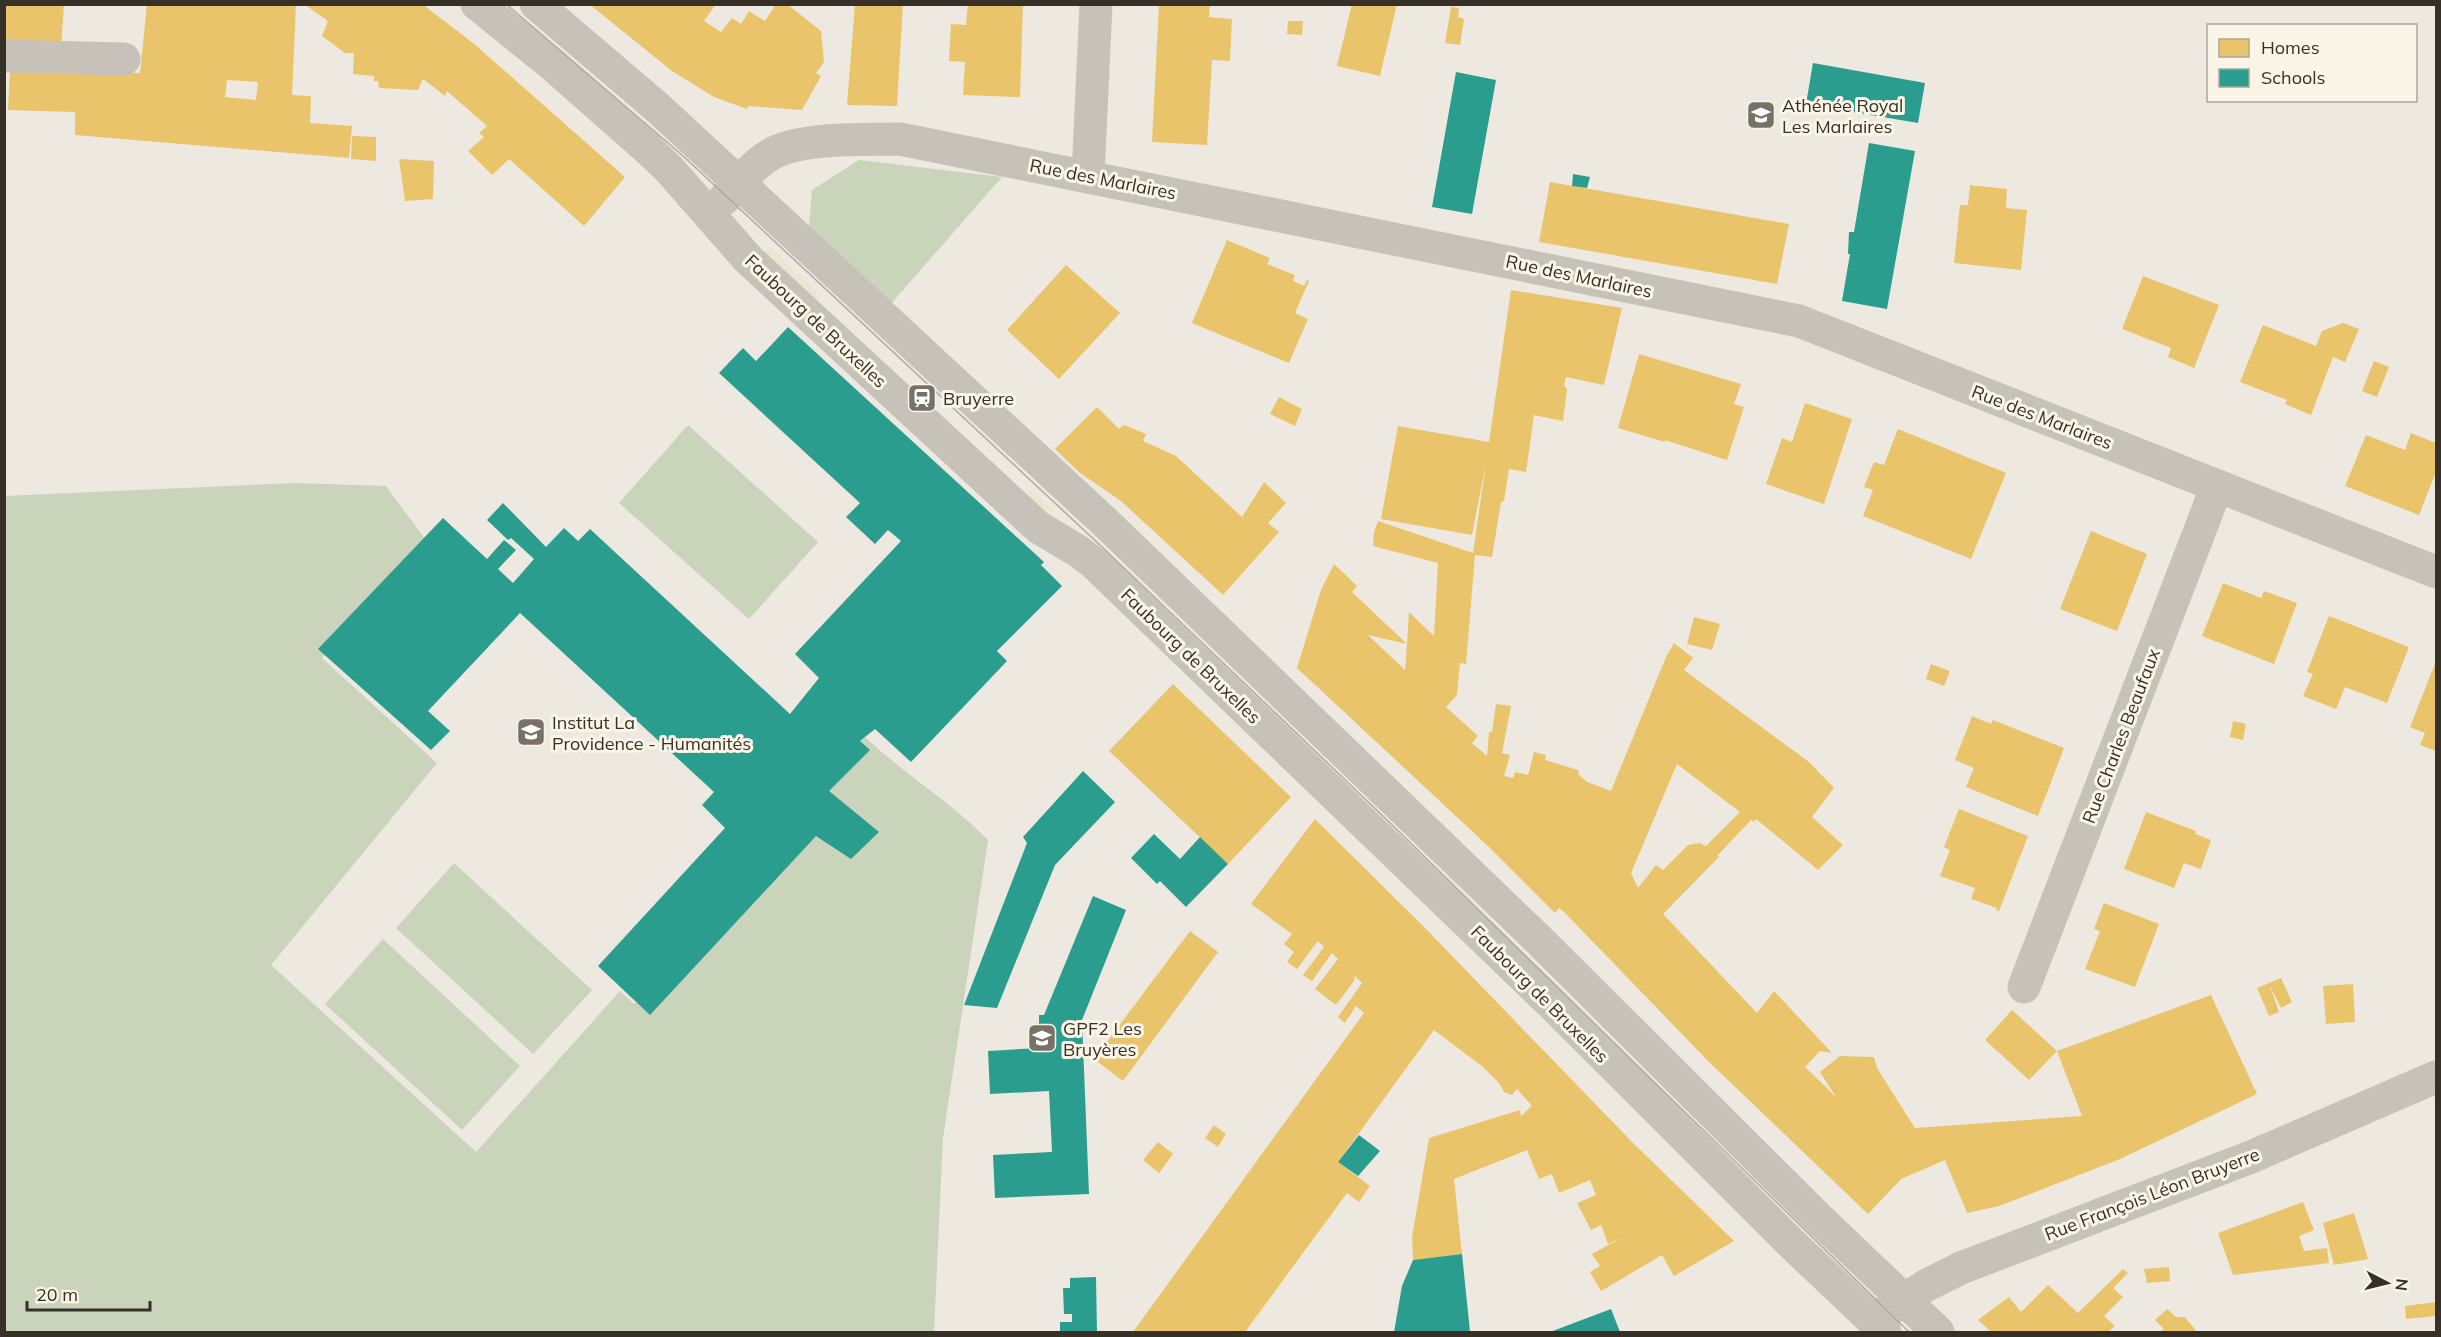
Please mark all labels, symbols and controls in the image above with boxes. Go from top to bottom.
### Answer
legend [2207,24,2417,102]
text: Homes [2261,36,2320,59]
text: Schools [2261,66,2326,89]
place label: Athénée Royal Les Marlaires [1782,94,1903,138]
school or university icon: Athénée Royal Les Marlaires [1745,99,1777,131]
street label: Rue des Marlaires [1028,154,1178,205]
street label: Faubourg de Bruxelles [740,249,892,393]
street label: Rue des Marlaires [1504,249,1654,303]
street label: Rue des Marlaires [1968,380,2116,454]
station icon: Bruyerre [906,382,938,414]
place label: Bruyerre [943,387,1014,410]
street label: Faubourg de Bruxelles [1116,583,1266,729]
street label: Rue Charles Beaufaux [2077,645,2165,827]
place label: Institut La Providence - Humanités [552,711,751,755]
school or university icon: Institut La Providence - Humanités [515,716,547,748]
street label: Faubourg de Bruxelles [1466,920,1614,1068]
place label: GPF2 Les Bruyères [1063,1017,1142,1061]
school or university icon: GPF2 Les Bruyères [1026,1022,1058,1054]
street label: Rue François Léon Bruyerre [2041,1142,2263,1246]
north arrow [2357,1253,2417,1313]
scale bar [27,1274,150,1312]
text: N [2391,1278,2413,1292]
text: 20 m [36,1283,78,1306]

